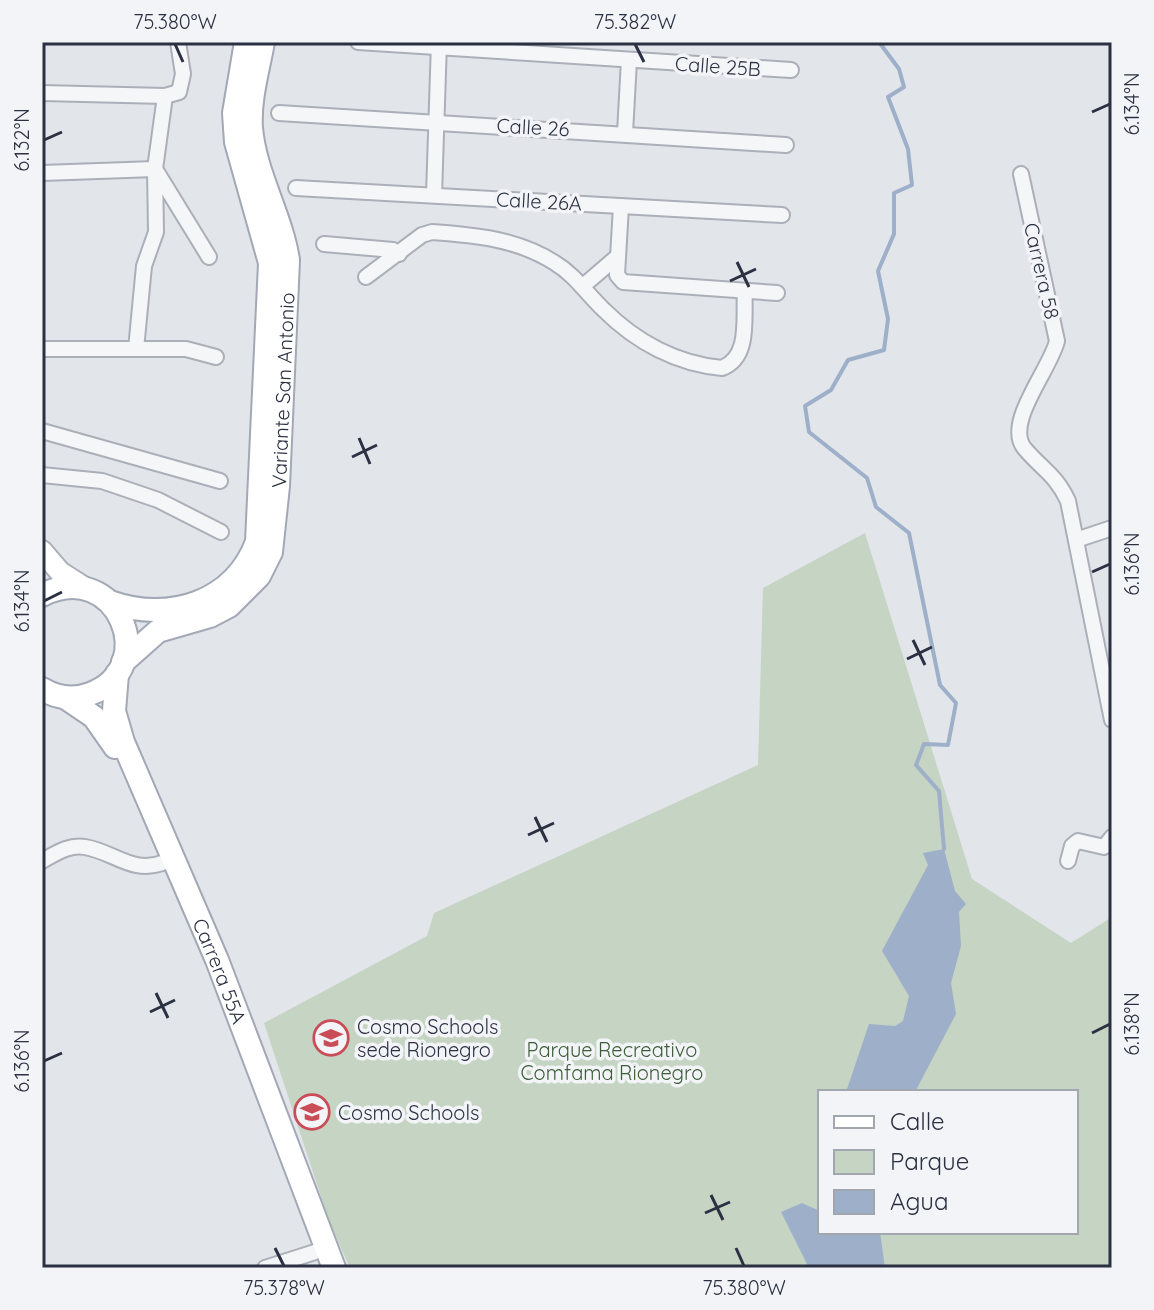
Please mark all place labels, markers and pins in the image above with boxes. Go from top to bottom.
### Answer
place label: Cosmo Schools sede Rionegro [357,1014,498,1062]
school or university icon: Cosmo Schools sede Rionegro [312,1019,350,1057]
school or university icon: Cosmo Schools [293,1093,331,1131]
place label: Cosmo Schools [338,1100,479,1125]

